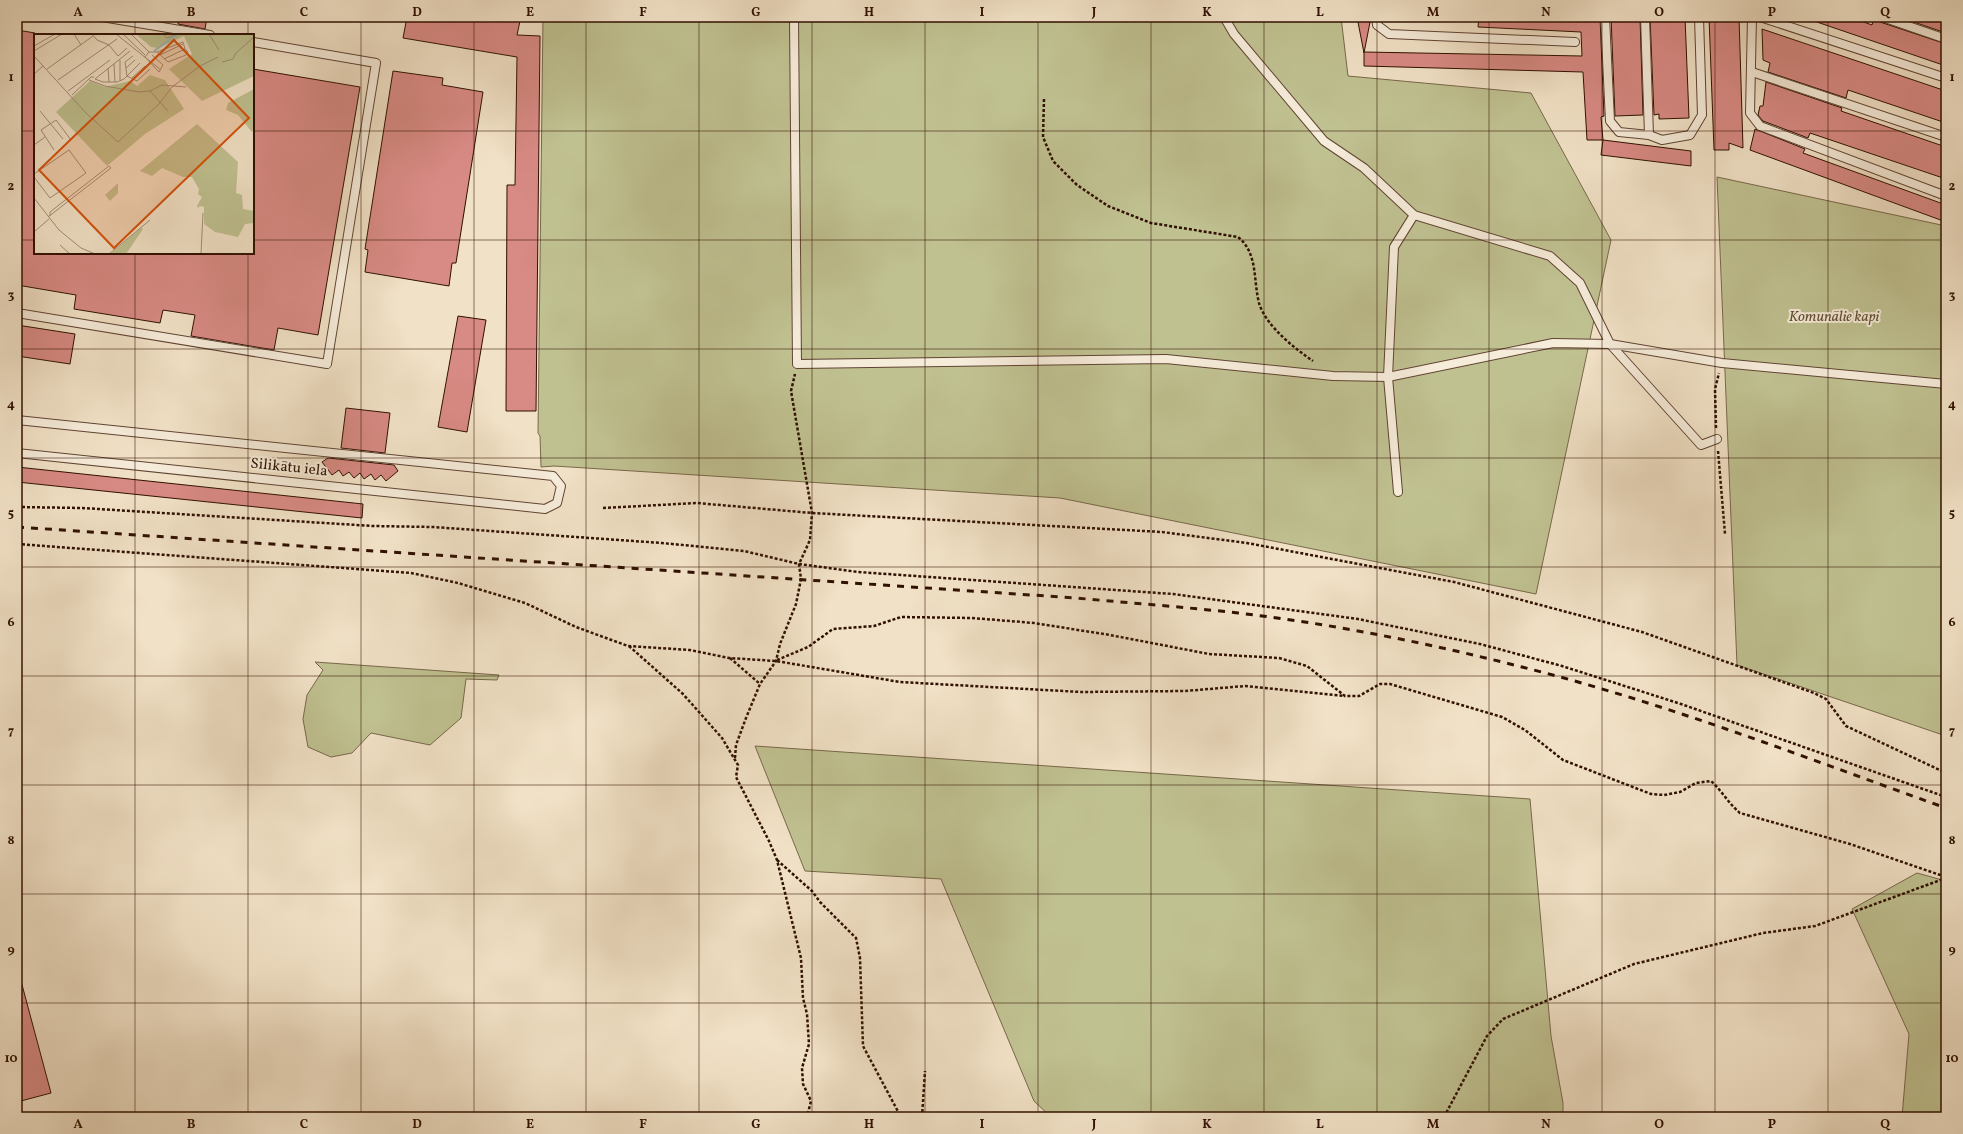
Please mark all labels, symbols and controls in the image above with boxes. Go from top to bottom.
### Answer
text: A [73,4,83,22]
text: B [187,4,196,22]
text: C [300,4,308,22]
text: D [412,4,422,22]
text: E [526,4,534,22]
text: F [639,4,647,22]
text: G [751,4,761,22]
text: H [864,4,874,22]
text: I [980,4,985,22]
text: J [1091,4,1097,22]
text: K [1202,4,1212,22]
text: L [1316,4,1324,22]
text: M [1427,4,1440,22]
text: N [1541,4,1551,22]
text: O [1654,4,1664,22]
text: P [1768,4,1776,22]
text: Q [1880,4,1891,22]
inset map [34,34,254,254]
text: 1 [8,69,14,87]
text: 1 [1949,69,1955,87]
text: 2 [8,178,15,196]
text: 2 [1949,178,1956,196]
text: 3 [8,287,15,305]
text: 3 [1949,287,1956,305]
park label: Komunālie kapi [1789,307,1880,328]
text: 4 [7,396,15,414]
text: 4 [1948,396,1956,414]
street label: Silikātu iela [249,454,329,482]
text: 5 [8,505,14,523]
text: 5 [1949,505,1955,523]
text: 6 [7,614,15,632]
text: 6 [1948,614,1956,632]
text: 7 [8,723,14,741]
text: 7 [1949,723,1955,741]
text: 8 [7,832,15,850]
text: 8 [1948,832,1956,850]
text: 9 [7,941,15,959]
text: 9 [1948,941,1956,959]
text: 10 [4,1050,18,1068]
text: 10 [1945,1050,1959,1068]
text: A [73,1116,83,1134]
text: B [187,1116,196,1134]
text: C [300,1116,308,1134]
text: D [412,1116,422,1134]
text: E [526,1116,534,1134]
text: F [639,1116,647,1134]
text: G [751,1116,761,1134]
text: H [864,1116,874,1134]
text: I [980,1116,985,1134]
text: J [1091,1116,1097,1134]
text: K [1202,1116,1212,1134]
text: L [1316,1116,1324,1134]
text: M [1427,1116,1440,1134]
text: N [1541,1116,1551,1134]
text: O [1654,1116,1664,1134]
text: P [1768,1116,1776,1134]
text: Q [1880,1116,1891,1134]

